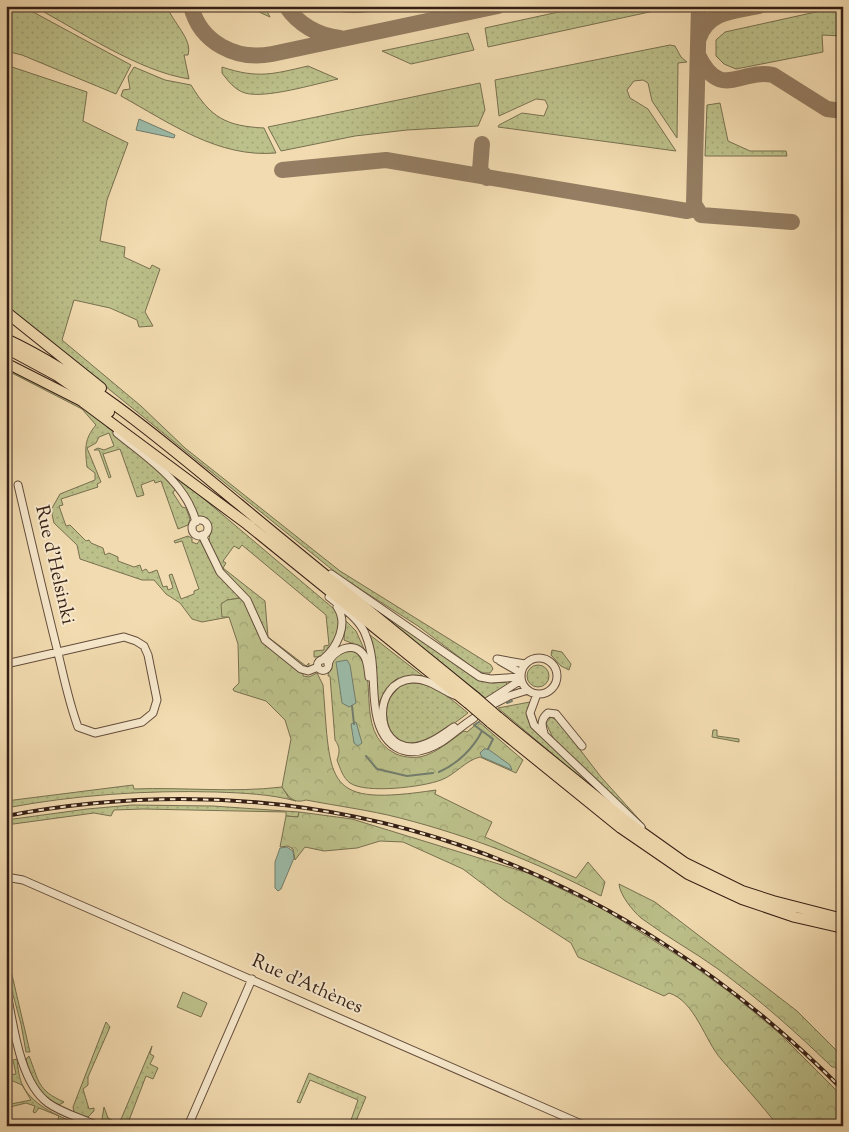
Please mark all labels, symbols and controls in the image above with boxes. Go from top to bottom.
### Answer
street label: Rue d'Helsinki [27,503,81,627]
street label: Rue d'Athènes [247,948,367,1022]

